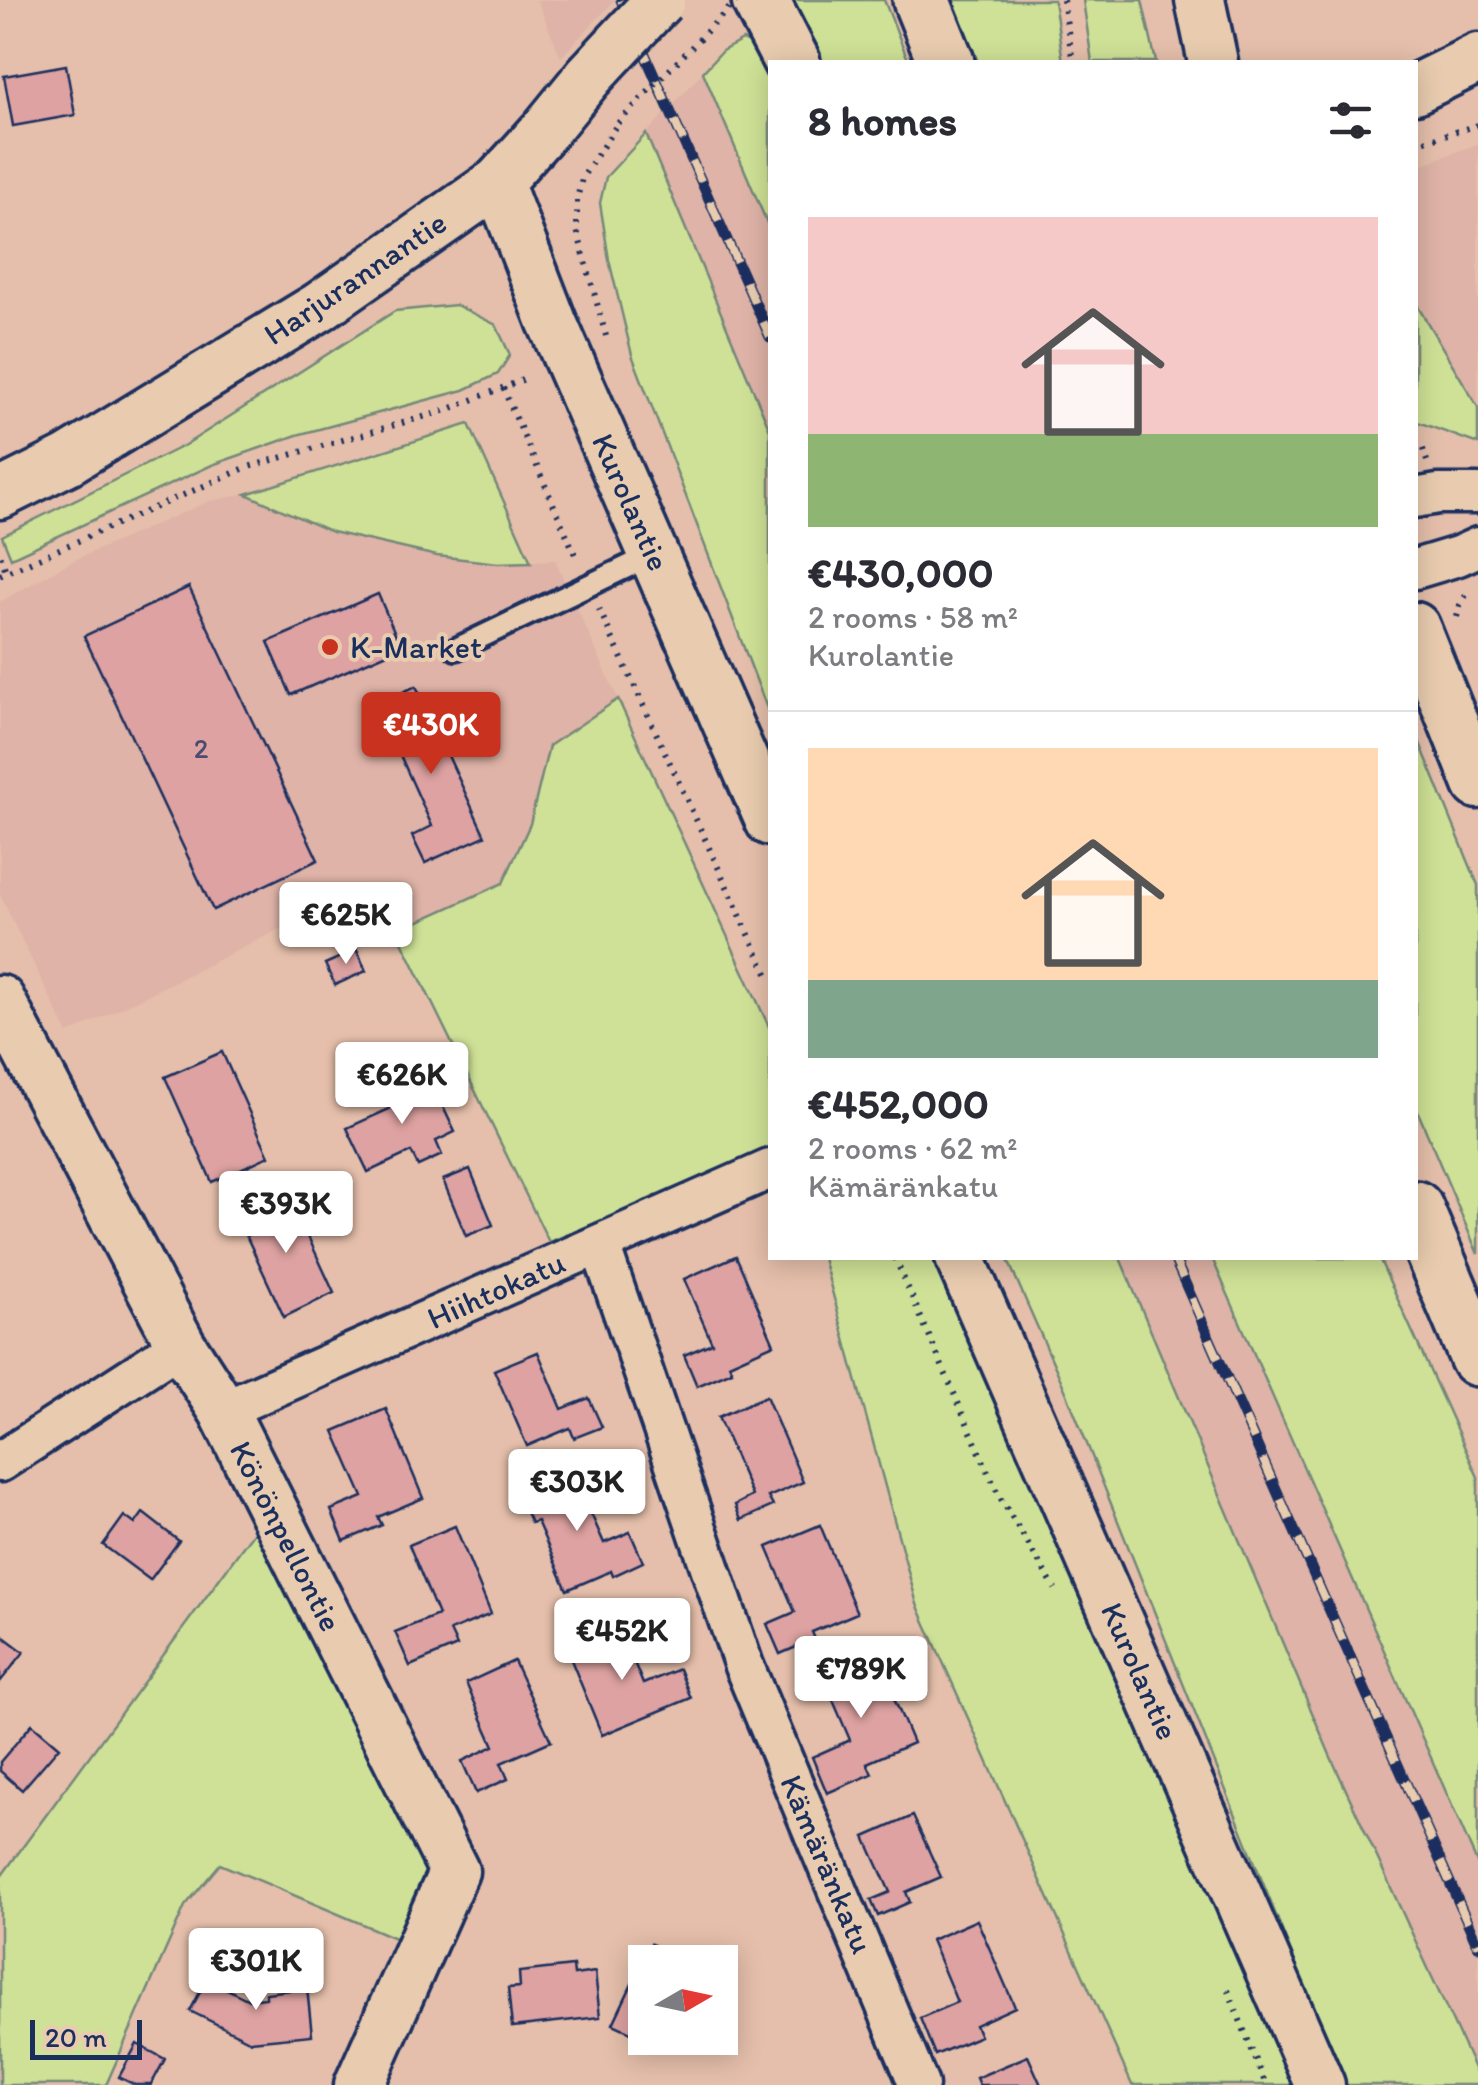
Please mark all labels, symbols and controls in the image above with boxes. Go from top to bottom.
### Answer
icon: filters [1323,93,1378,148]
text: 8 homes [808,95,957,146]
street label: Harjurannantie [257,203,453,353]
icon: home [1003,282,1183,462]
street label: Kurolantie [584,428,678,576]
text: €430,000 [808,547,994,598]
text: 2 rooms · 58 m² [808,598,1018,636]
place label: K-Market [350,628,482,666]
marker: K-Market [319,636,341,658]
text: Kurolantie [808,636,954,674]
pin: €430K [361,692,501,777]
text: €430K [383,705,479,743]
house number: 2 [194,731,209,765]
icon: home [1003,813,1183,993]
pin: €625K [276,882,416,967]
text: €625K [301,895,391,933]
pin: €626K [332,1042,472,1127]
text: €626K [357,1055,447,1093]
text: €452,000 [808,1078,989,1129]
text: 2 rooms · 62 m² [808,1129,1017,1167]
text: Kämäränkatu [808,1167,998,1205]
pin: €393K [216,1171,356,1256]
text: €393K [241,1184,331,1222]
street label: Hiihtokatu [421,1243,571,1337]
street label: Könönpellontie [222,1435,350,1637]
pin: €303K [507,1449,647,1534]
text: €303K [530,1462,624,1500]
street label: Kurolantie [1093,1597,1187,1745]
pin: €452K [552,1598,692,1683]
text: €452K [576,1611,668,1649]
pin: €789K [791,1636,931,1721]
text: €789K [817,1649,905,1687]
street label: Kämäränkatu [772,1769,882,1959]
pin: €301K [186,1928,326,2013]
text: €301K [211,1941,301,1979]
north arrow [628,1945,738,2055]
map controls [628,1945,738,2055]
scale bar [30,2015,142,2060]
text: 20 m [45,2020,107,2054]

